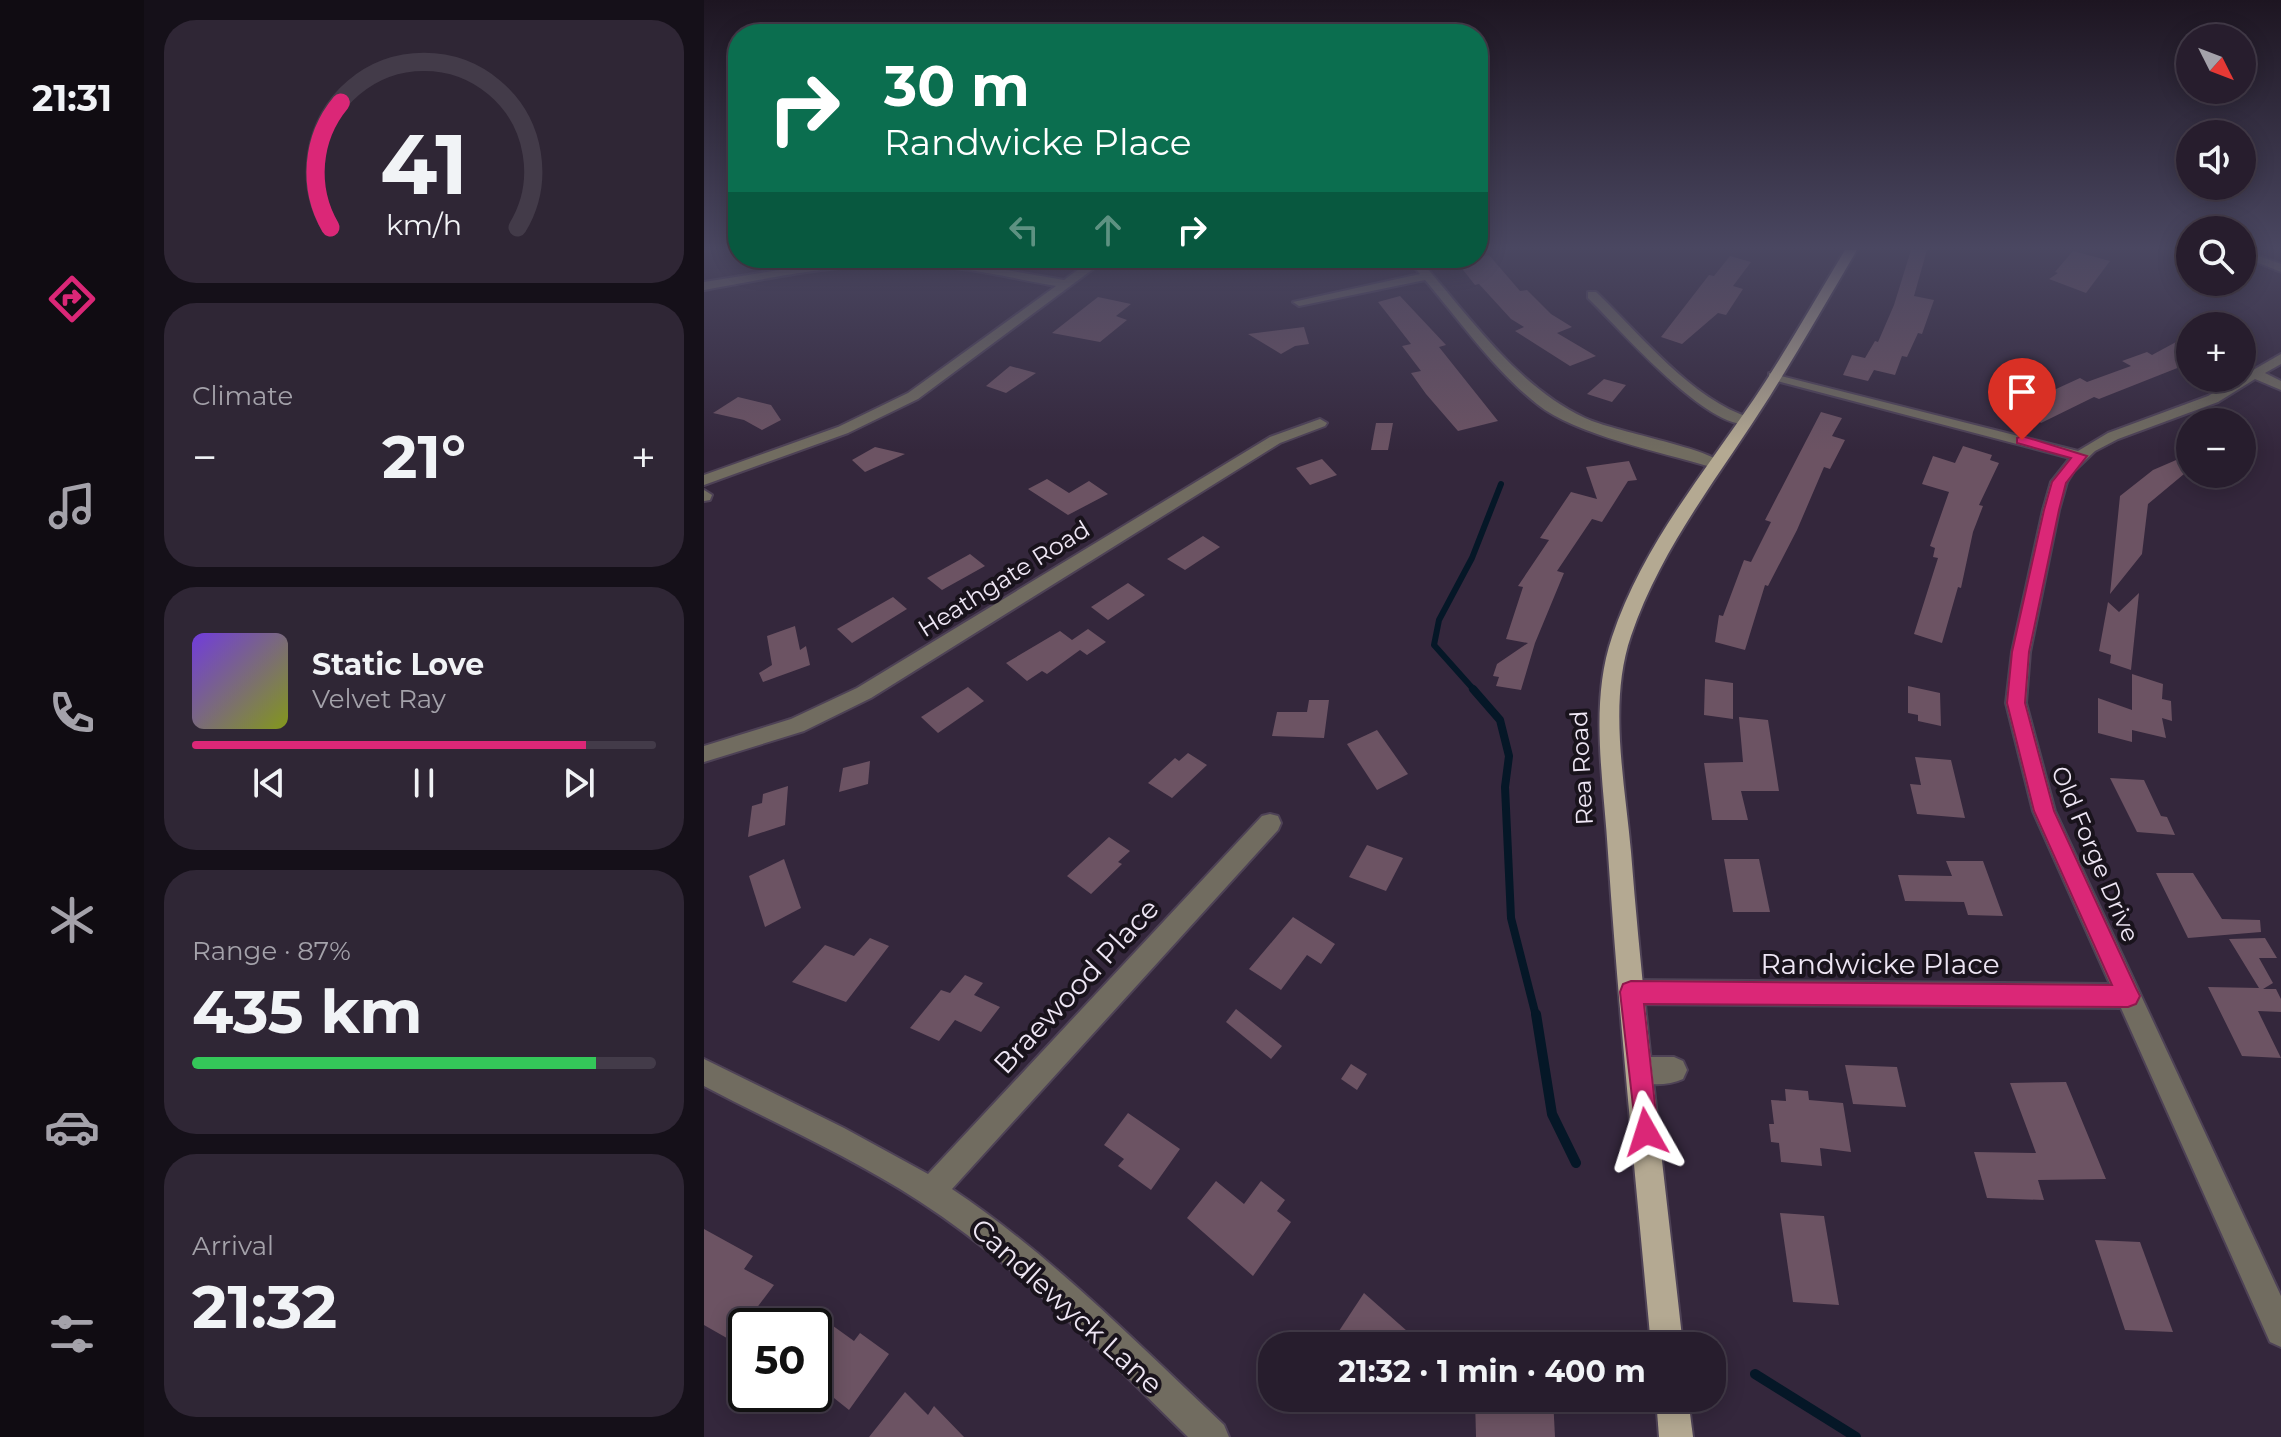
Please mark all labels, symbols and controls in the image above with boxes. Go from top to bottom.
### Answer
north arrow [2176,24,2256,104]
map controls [2176,24,2256,488]
text: 30 m [884,52,1030,120]
icon: right [752,56,856,160]
text: 21:31 [32,76,112,120]
text: 41 [380,112,468,214]
text: Randwicke Place [884,120,1192,164]
button: sound [2176,120,2256,200]
text: km/h [386,207,462,242]
icon: left [1002,208,1046,252]
icon: ahead [1086,208,1130,252]
icon: right [1170,208,1214,252]
button: search [2176,216,2256,296]
icon: directions [44,271,100,327]
button: + [2176,312,2256,392]
pin [1988,358,2056,440]
icon: arrive [2000,370,2044,414]
text: Climate [192,380,293,412]
button: − [2176,408,2256,488]
text: 21° [382,420,466,493]
text: − [192,430,217,484]
text: + [631,430,656,484]
icon: music [44,478,100,534]
street label: Heathgate Road [912,514,1095,643]
text: Static Love [312,646,484,683]
text: Velvet Ray [312,683,446,715]
icon: phone [44,685,100,741]
street label: Rea Road [1564,710,1599,826]
icon: previous [247,761,291,805]
icon: pause [402,761,446,805]
icon: next [557,761,601,805]
street label: Old Forge Drive [2045,761,2146,946]
icon: climate [44,892,100,948]
street label: Braewood Place [986,892,1166,1080]
text: Range · 87% [192,935,351,967]
street label: Randwicke Place [1760,947,2000,981]
text: 435 km [192,975,423,1048]
position arrow [1604,1090,1688,1174]
icon: car [44,1099,100,1155]
street label: Candlewyck Lane [964,1211,1170,1401]
text: Arrival [192,1230,274,1262]
text: 21:32 [192,1270,337,1343]
icon: filters [44,1306,100,1362]
speed limit sign: 50 [728,1308,832,1412]
text: 21:32 · 1 min · 400 m [1338,1353,1646,1390]

